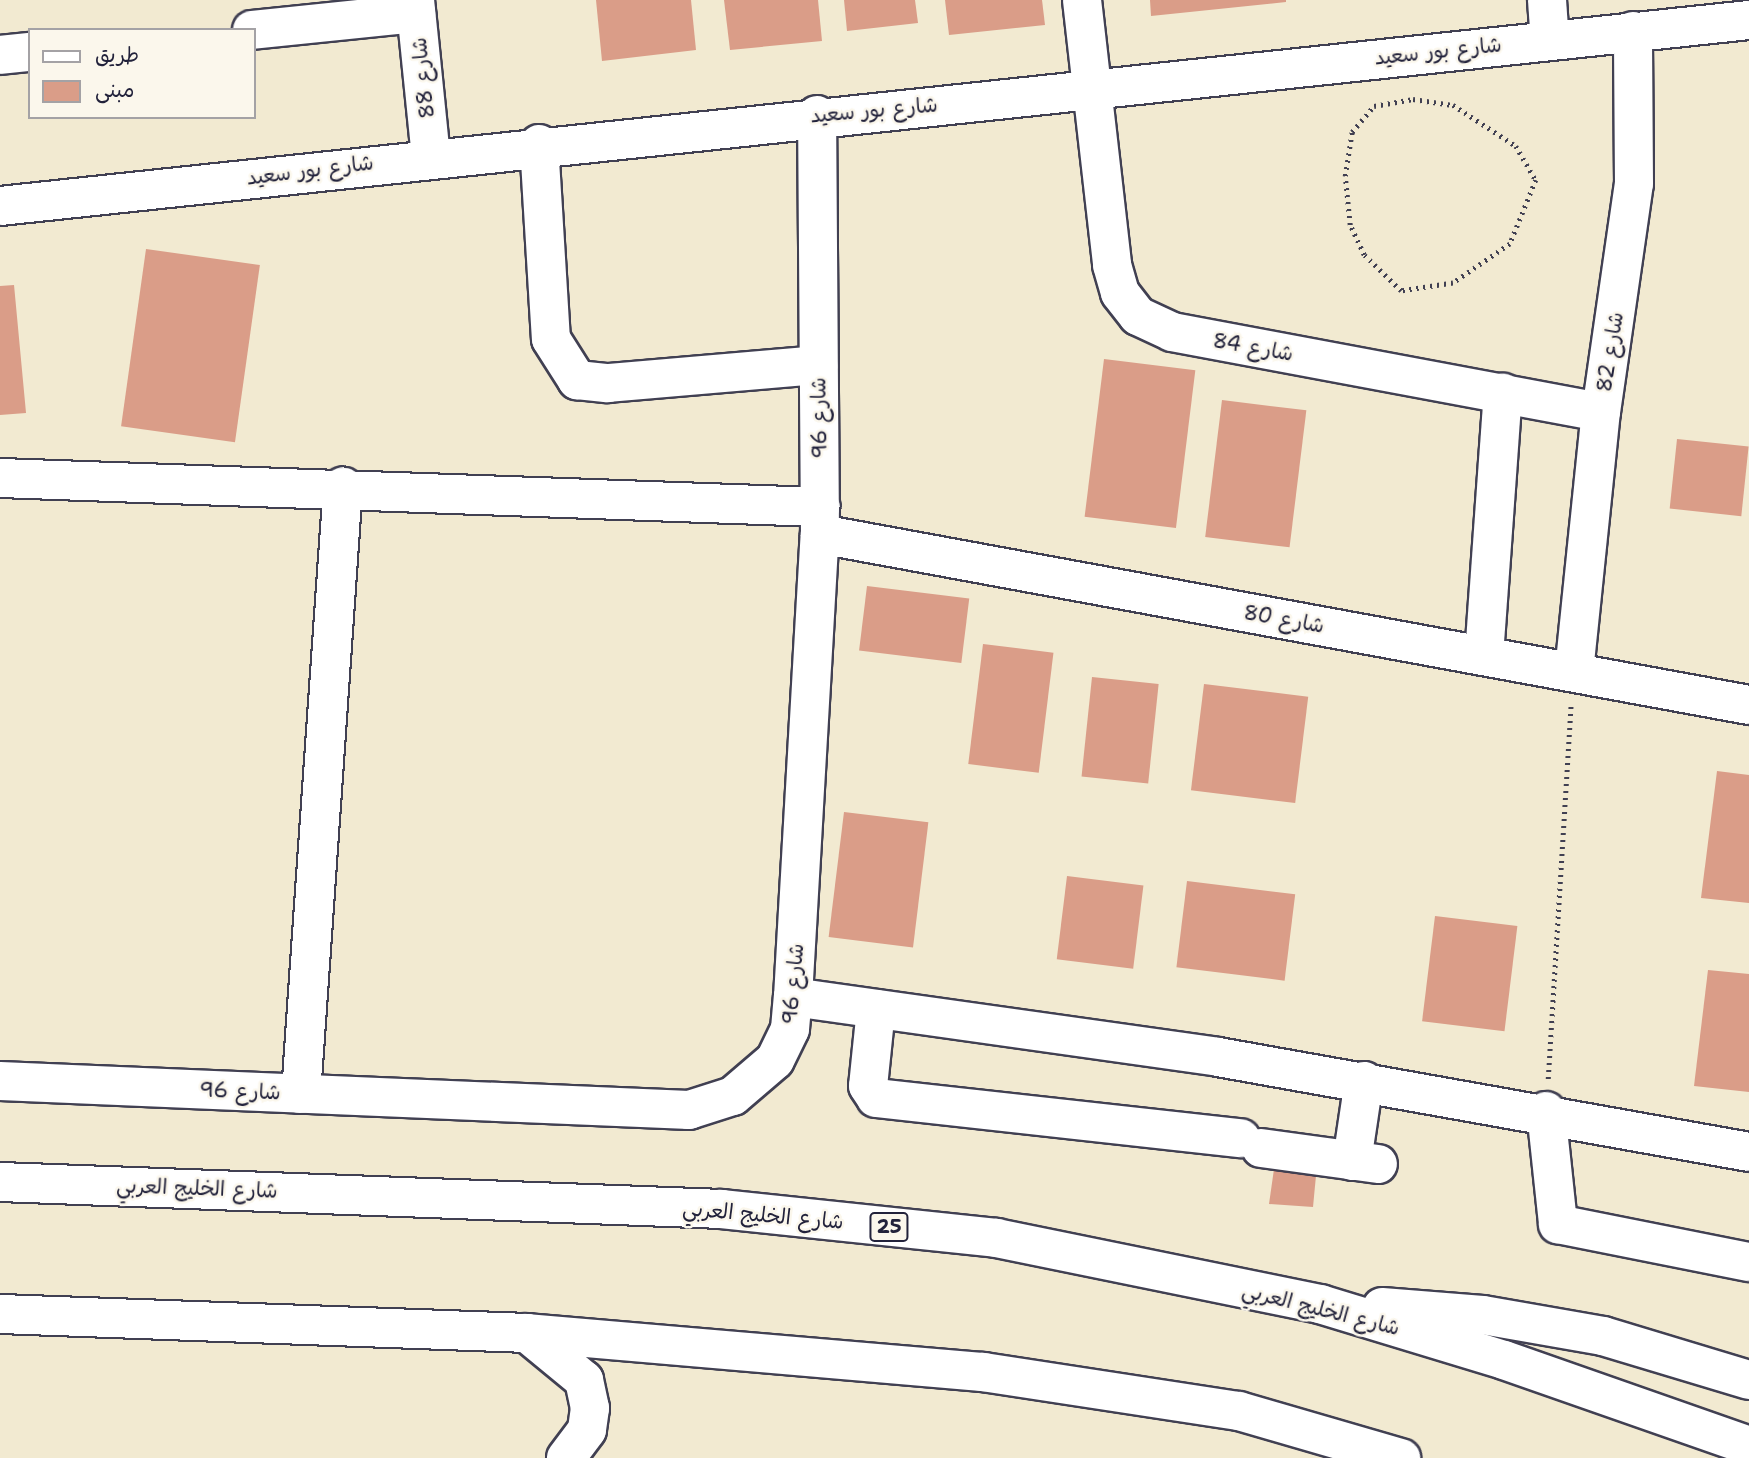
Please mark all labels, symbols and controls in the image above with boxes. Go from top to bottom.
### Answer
legend [28,28,256,119]
street label: شارع بور سعيد [1373,32,1503,70]
street label: شارع 88 [406,36,440,120]
text: طريق [95,41,139,69]
text: مبنى [95,76,134,104]
street label: شارع بور سعيد [809,92,939,128]
street label: شارع بور سعيد [245,150,375,190]
street label: شارع 82 [1591,310,1629,394]
street label: شارع 84 [1211,328,1295,366]
street label: شارع 96 [806,377,832,459]
street label: شارع 80 [1242,600,1326,638]
street label: شارع 96 [777,942,809,1026]
street label: شارع 96 [199,1077,281,1105]
street label: شارع الخليج العربي [116,1173,278,1203]
street label: شارع الخليج العربي [681,1195,845,1235]
road number: 25 [868,1212,910,1242]
street label: شارع الخليج العربي [1240,1277,1402,1341]

